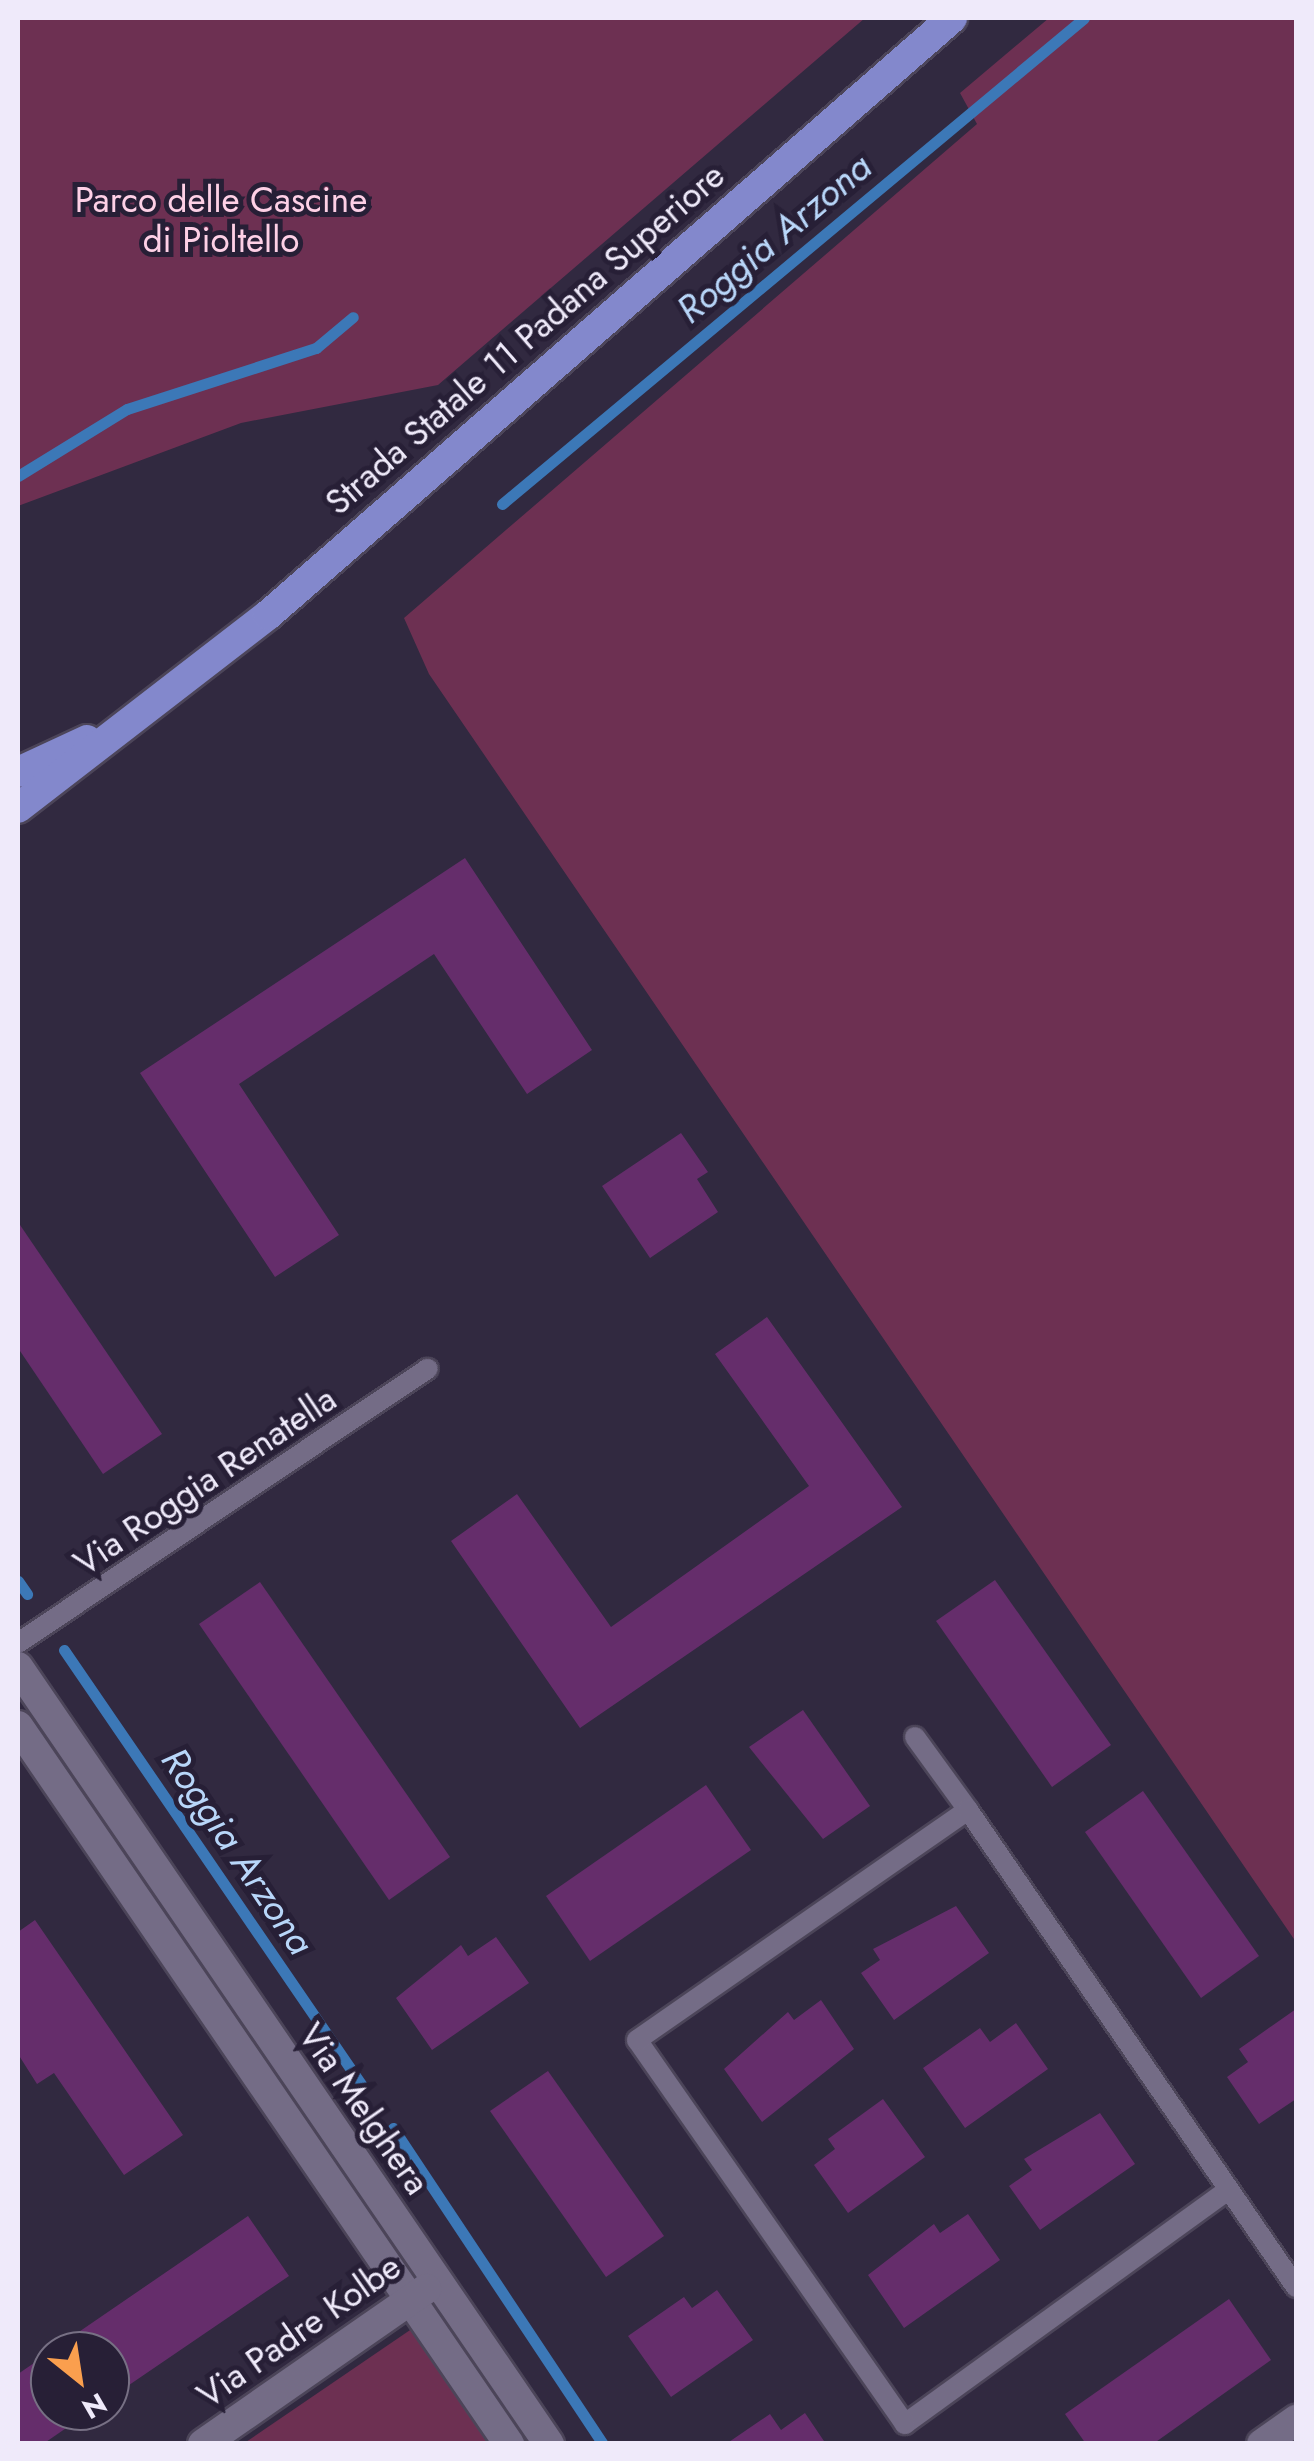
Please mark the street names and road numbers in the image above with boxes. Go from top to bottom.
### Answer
street label: Strada Statale 11 Padana Superiore [317,154,733,524]
street label: Via Roggia Renatella [66,1378,344,1584]
street label: Via Melghera [290,2015,438,2203]
street label: Via Padre Kolbe [189,2245,409,2417]

